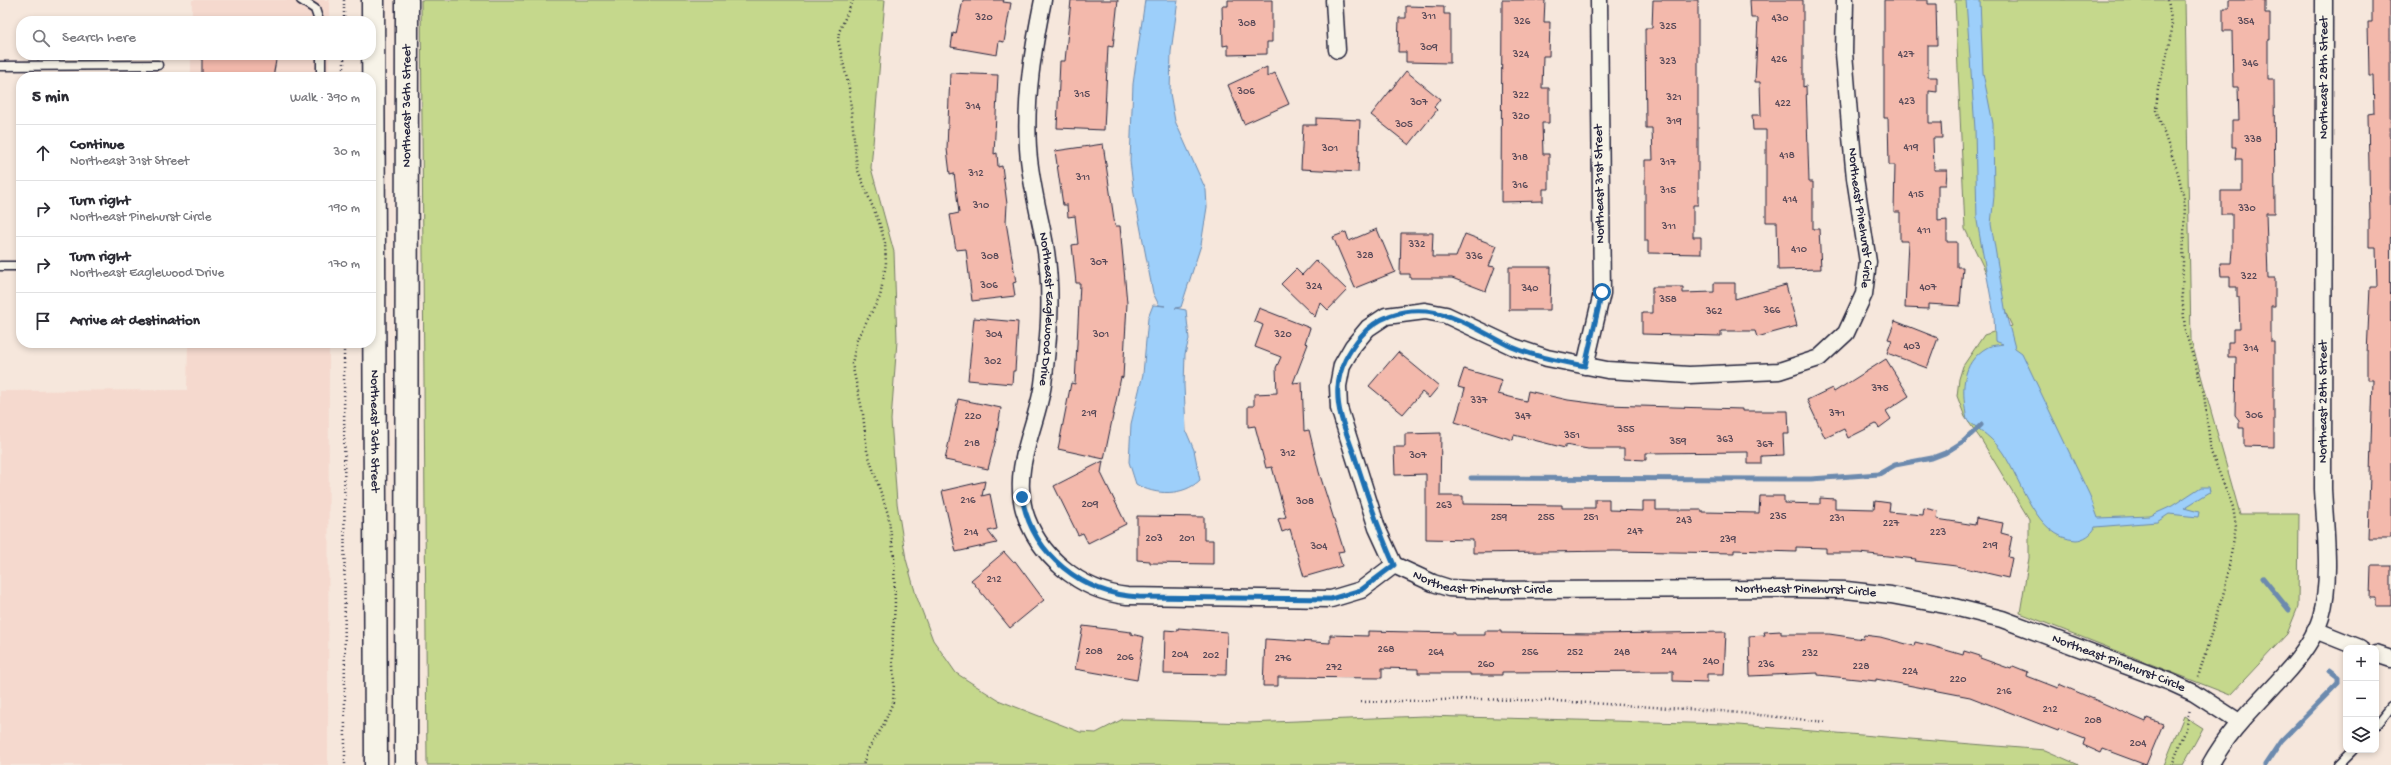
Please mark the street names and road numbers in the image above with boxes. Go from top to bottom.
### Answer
street label: Northeast 28th Street [2316,15,2331,139]
street label: Northeast 36th Street [399,43,414,167]
street label: Northeast 31st Street [1591,123,1609,244]
street label: Northeast Pinehurst Circle [1845,147,1876,289]
street label: Northeast Eaglewood Drive [1035,231,1057,387]
street label: Northeast 28th Street [2316,339,2331,463]
street label: Northeast 36th Street [367,370,382,494]
street label: Northeast Pinehurst Circle [1410,567,1553,598]
street label: Northeast Pinehurst Circle [1735,581,1877,601]
street label: Northeast Pinehurst Circle [2050,631,2188,696]

